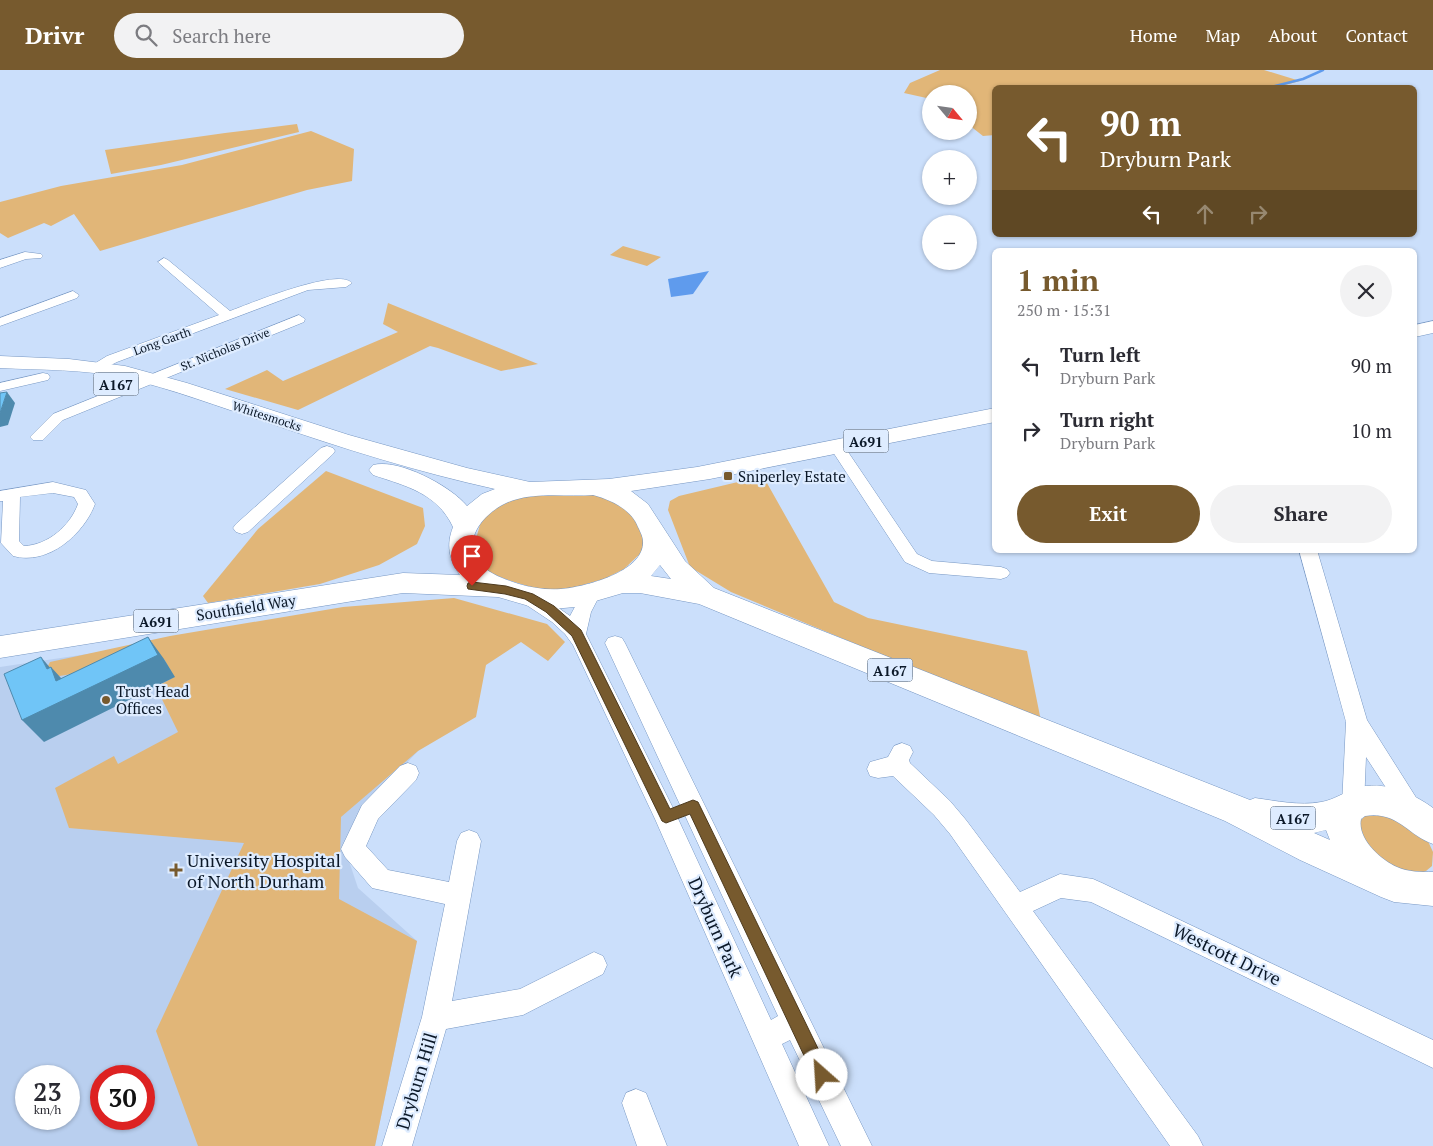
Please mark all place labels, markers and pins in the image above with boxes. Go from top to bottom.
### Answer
place label: Sniperley Estate [738,466,846,486]
marker: Sniperley Estate [722,470,734,482]
pin [451,535,493,586]
place label: Trust Head Offices [116,681,189,718]
marker: Trust Head Offices [100,694,112,706]
place label: University Hospital of North Durham [187,848,341,893]
marker: University Hospital of North Durham [169,863,183,877]

